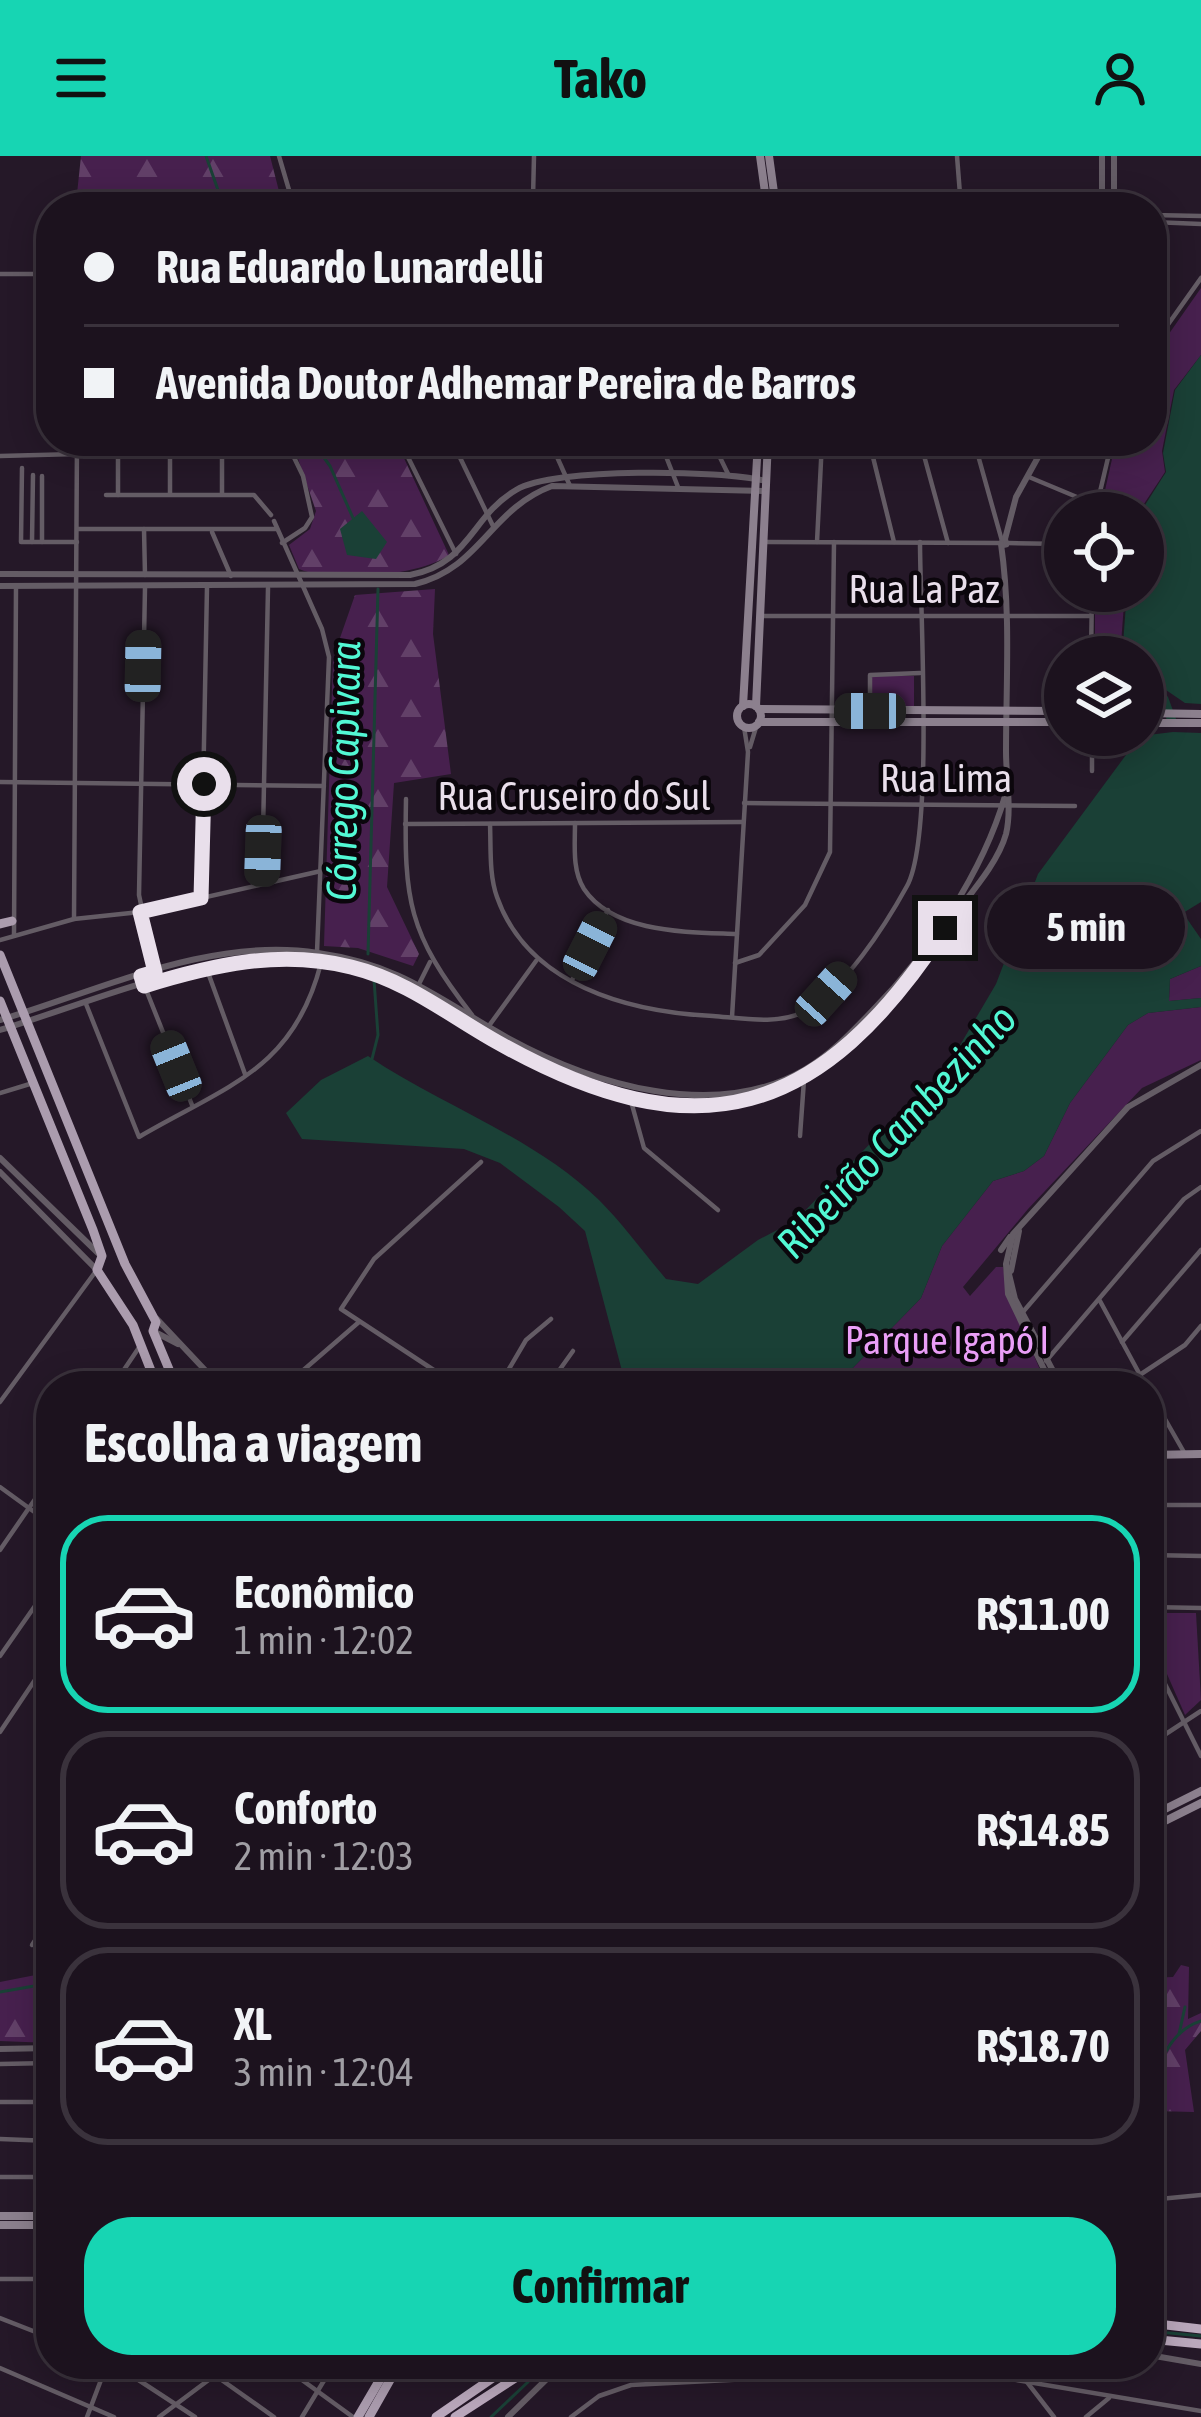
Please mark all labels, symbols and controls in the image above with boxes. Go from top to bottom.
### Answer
icon: menu [48,45,114,111]
icon: person [1087,45,1153,111]
text: Tako [554,48,647,109]
text: Rua Eduardo Lunardelli [156,241,544,293]
text: Avenida Doutor Adhemar Pereira de Barros [156,357,856,409]
map controls [1044,492,1164,756]
button: locate [1044,492,1164,612]
street label: Rua La Paz [849,567,999,611]
car [124,630,162,702]
button: layers [1044,636,1164,756]
water label: Córrego Capivara [317,641,369,901]
car [834,693,906,729]
street label: Rua Lima [880,756,1012,800]
route start [177,757,231,811]
street label: Rua Cruseiro do Sul [437,774,711,818]
car [244,814,282,888]
callout: 5 min [987,886,1185,970]
route end [918,901,972,955]
text: 5 min [1046,905,1126,949]
car [558,906,622,986]
car [789,955,863,1033]
water label: Ribeirão Cambezinho [766,995,1026,1267]
car [146,1026,206,1106]
park label: Parque Igapó I [845,1318,1049,1362]
text: Escolha a viagem [84,1412,422,1473]
icon: car [90,1560,198,1668]
text: Econômico [234,1566,415,1618]
text: R$11.00 [976,1588,1110,1640]
text: 1 min · 12:02 [234,1618,414,1662]
icon: car [90,1776,198,1884]
text: Conforto [234,1782,377,1834]
text: R$14.85 [976,1804,1110,1856]
text: 2 min · 12:03 [234,1834,414,1878]
icon: car [90,1992,198,2100]
text: XL [234,1998,272,2050]
text: R$18.70 [976,2020,1110,2072]
text: 3 min · 12:04 [234,2050,414,2094]
button: Confirmar [84,2217,1116,2355]

